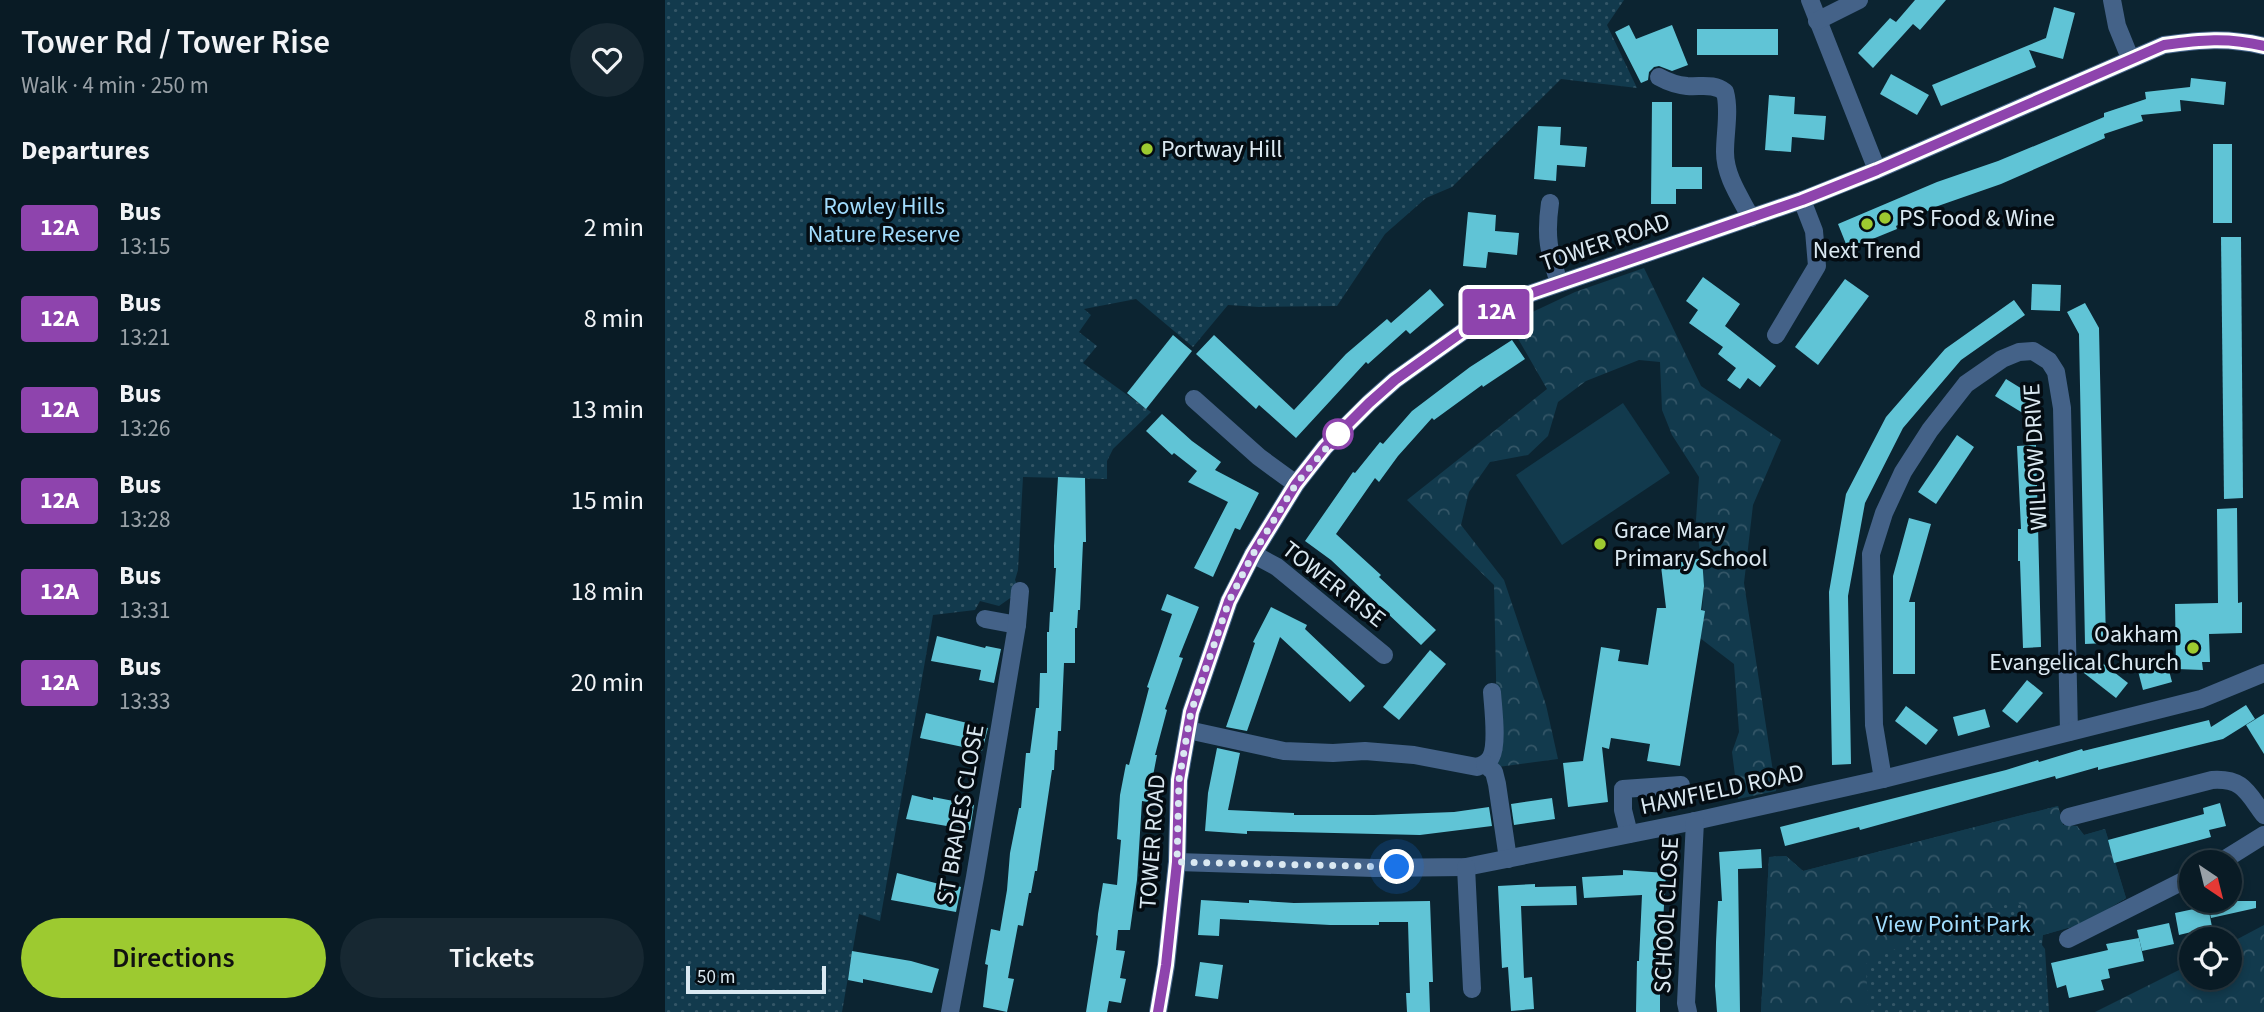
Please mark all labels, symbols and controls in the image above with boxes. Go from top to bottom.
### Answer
text: Tower Rd / Tower Rise [21,19,330,66]
button: heart [570,23,644,97]
text: Walk · 4 min · 250 m [21,69,209,102]
text: Departures [21,132,149,169]
place label: Portway Hill [1161,132,1282,167]
marker: Portway Hill [1139,141,1155,157]
park label: Rowley Hills Nature Reserve [808,189,960,252]
text: Bus [119,193,161,230]
place label: PS Food & Wine [1899,201,2055,236]
street label: TOWER ROAD [1536,204,1675,281]
text: 2 min [584,209,644,246]
text: 12A [40,210,79,245]
marker: PS Food & Wine [1877,210,1893,226]
marker: Next Trend [1859,216,1875,232]
text: 13:15 [119,230,170,263]
place label: Next Trend [1813,233,1921,268]
text: Bus [119,284,161,321]
line badge: 12A [1456,289,1536,335]
text: 12A [1476,294,1516,329]
text: 8 min [584,300,644,337]
text: 12A [40,301,79,336]
text: 13:21 [119,321,170,354]
text: Bus [119,375,161,412]
street label: WILLOW DRIVE [2014,383,2057,531]
text: 13 min [571,391,644,428]
text: 12A [40,392,79,427]
text: 13:26 [119,412,170,445]
unlabelled marker [1323,419,1353,449]
text: Bus [119,466,161,503]
text: 15 min [571,482,644,519]
text: 12A [40,483,79,518]
text: 13:28 [119,503,170,536]
place label: Grace Mary Primary School [1614,513,1768,576]
street label: TOWER RISE [1274,533,1393,636]
marker: Grace Mary Primary School [1592,536,1608,552]
text: Bus [119,557,161,594]
text: 18 min [571,573,644,610]
text: 12A [40,574,79,609]
text: 13:31 [119,594,170,627]
place label: Oakham Evangelical Church [1989,617,2179,680]
marker: Oakham Evangelical Church [2185,640,2201,656]
text: Bus [119,648,161,685]
text: 20 min [571,664,644,701]
text: 12A [40,665,79,700]
text: 13:33 [119,685,170,718]
street label: ST BRADES CLOSE [927,721,994,907]
street label: HAWFIELD ROAD [1637,755,1807,824]
street label: TOWER ROAD [1130,773,1175,911]
street label: SCHOOL CLOSE [1645,836,1688,994]
your location [1379,849,1414,884]
north arrow [2179,850,2242,914]
map controls [2179,850,2242,990]
park label: View Point Park [1875,907,2031,942]
button: Directions [21,918,326,998]
button: Tickets [340,918,644,998]
button: locate [2179,927,2242,990]
scale bar [686,963,826,995]
text: 50 m [697,964,735,991]

